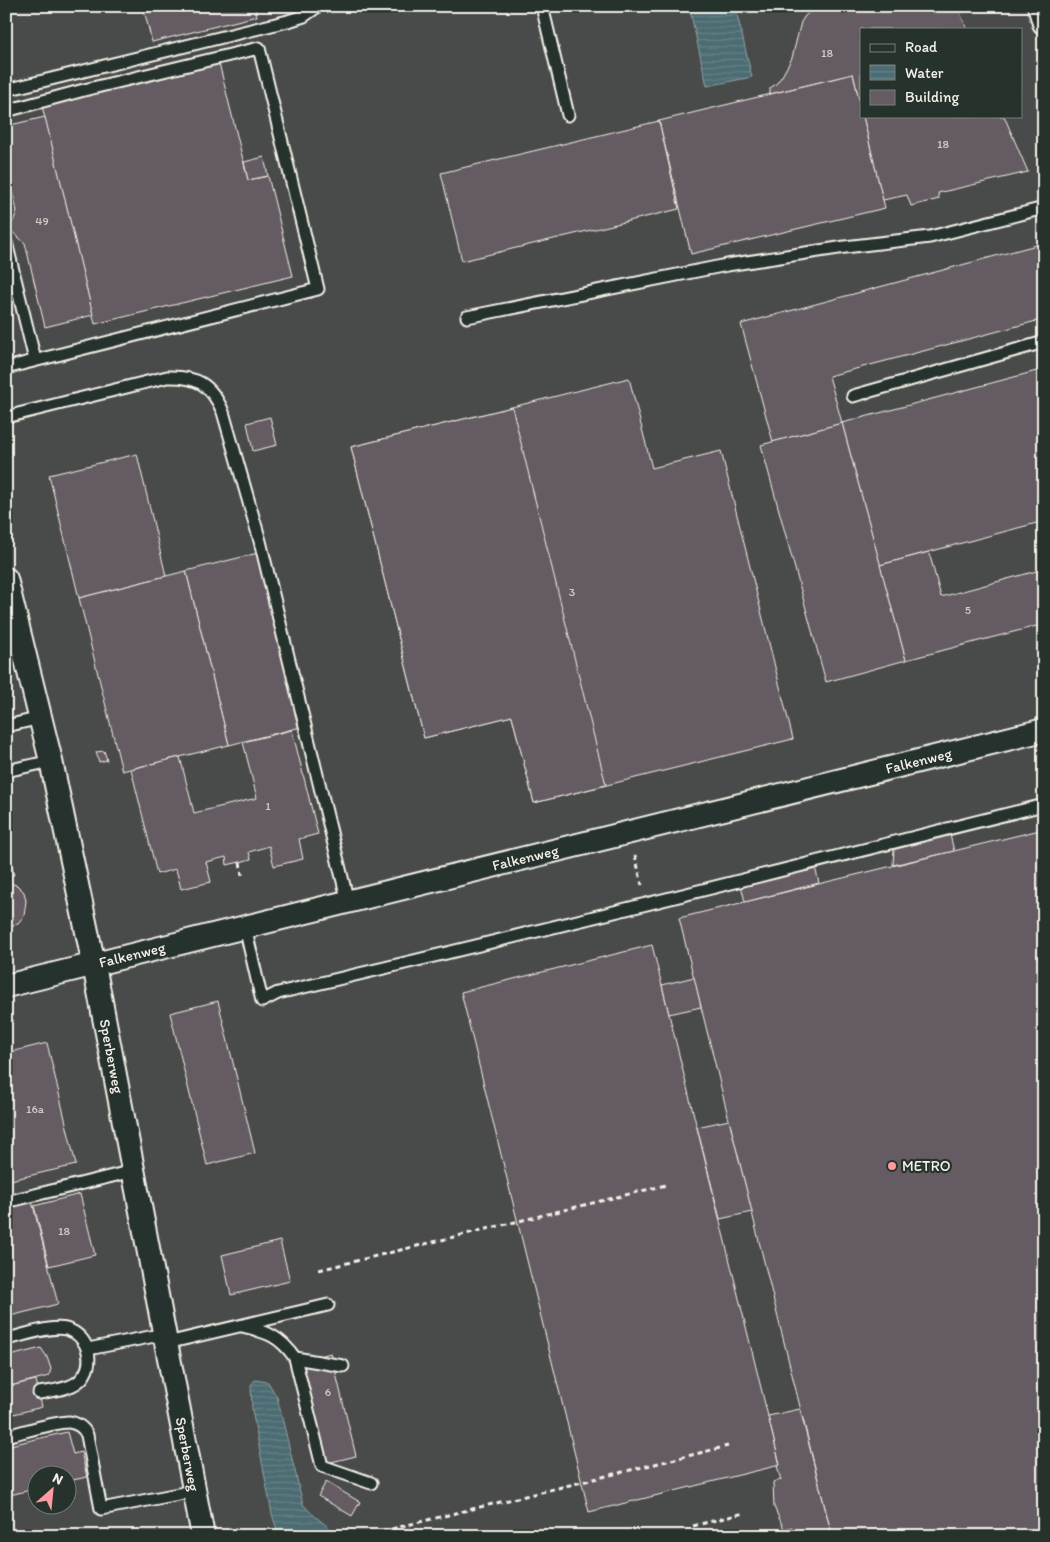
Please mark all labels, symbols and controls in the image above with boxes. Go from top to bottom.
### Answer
legend [860,28,1022,118]
text: Road [905,38,938,56]
house number: 18 [821,46,833,60]
text: Water [905,64,944,82]
text: Building [905,88,959,106]
house number: 18 [937,137,949,151]
house number: 49 [35,214,49,228]
house number: 3 [569,585,576,599]
house number: 5 [965,603,971,617]
street label: Falkenweg [884,744,954,778]
house number: 1 [265,799,271,813]
street label: Falkenweg [490,841,561,875]
street label: Falkenweg [97,938,168,972]
street label: Sperberweg [96,1018,127,1095]
house number: 16a [26,1102,45,1116]
place label: METRO [902,1157,951,1175]
marker: METRO [886,1160,898,1172]
house number: 18 [58,1224,70,1238]
house number: 6 [325,1385,331,1399]
street label: Sperberweg [171,1416,203,1493]
north arrow [28,1464,78,1514]
text: N [50,1469,66,1489]

